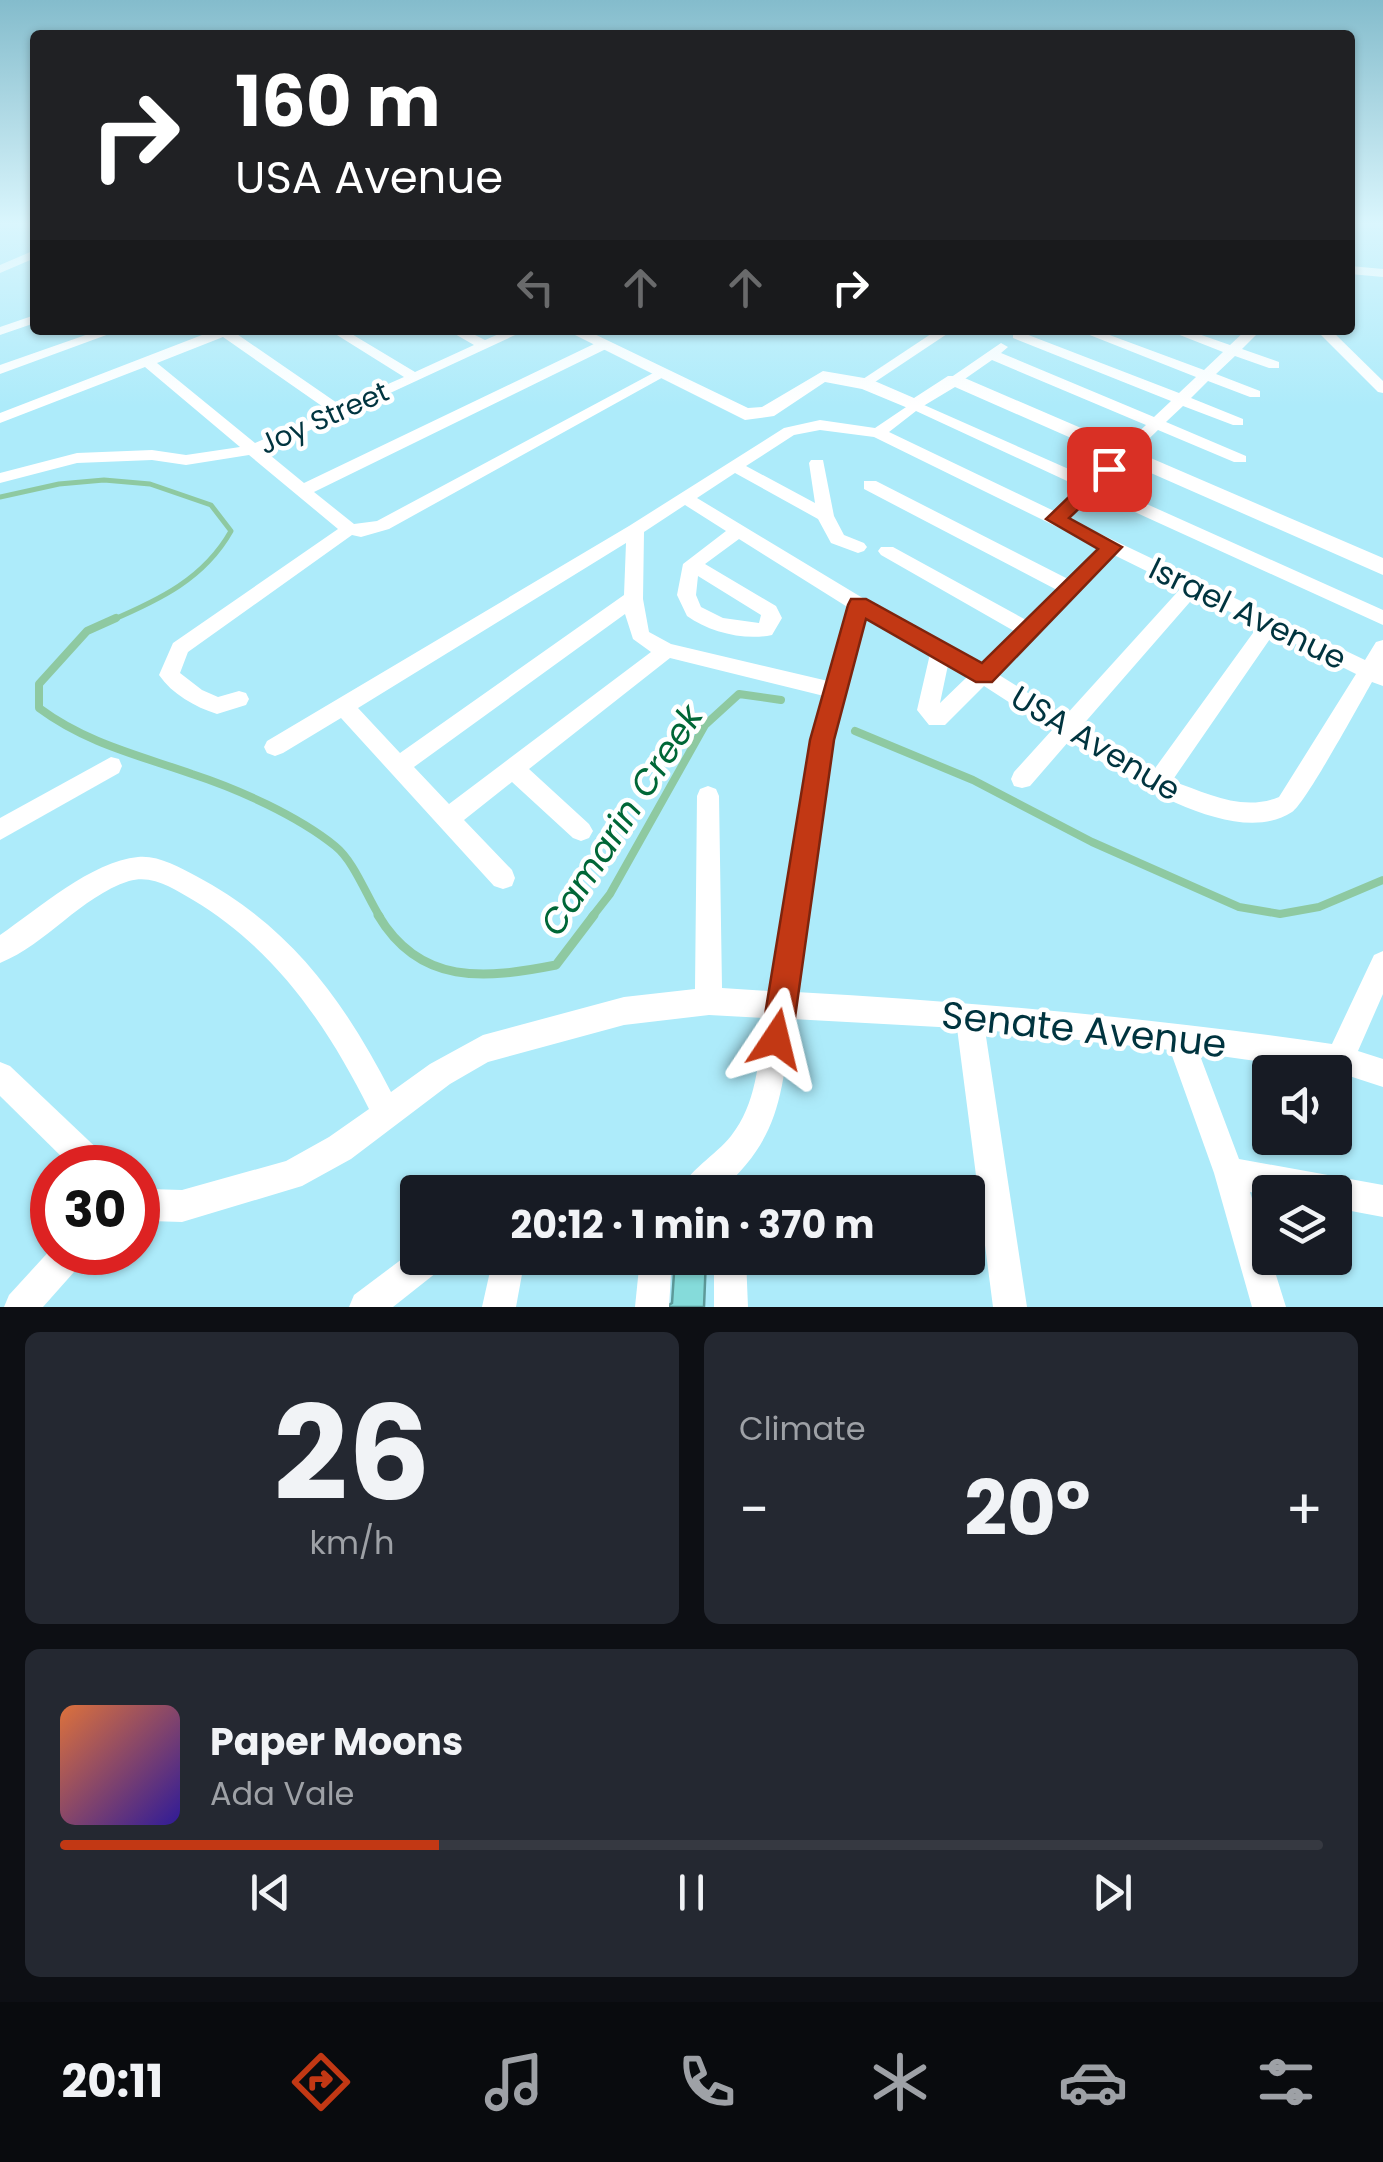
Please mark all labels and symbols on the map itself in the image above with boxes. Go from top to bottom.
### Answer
street label: Joy Street [253,372,395,464]
pin [1067,427,1152,512]
street label: Israel Avenue [1142,546,1354,680]
street label: USA Avenue [1003,675,1189,811]
water label: Camarin Creek [528,693,715,945]
position arrow [724,987,828,1091]
street label: Senate Avenue [939,988,1229,1070]
speed limit sign: 30 [30,1145,160,1275]

